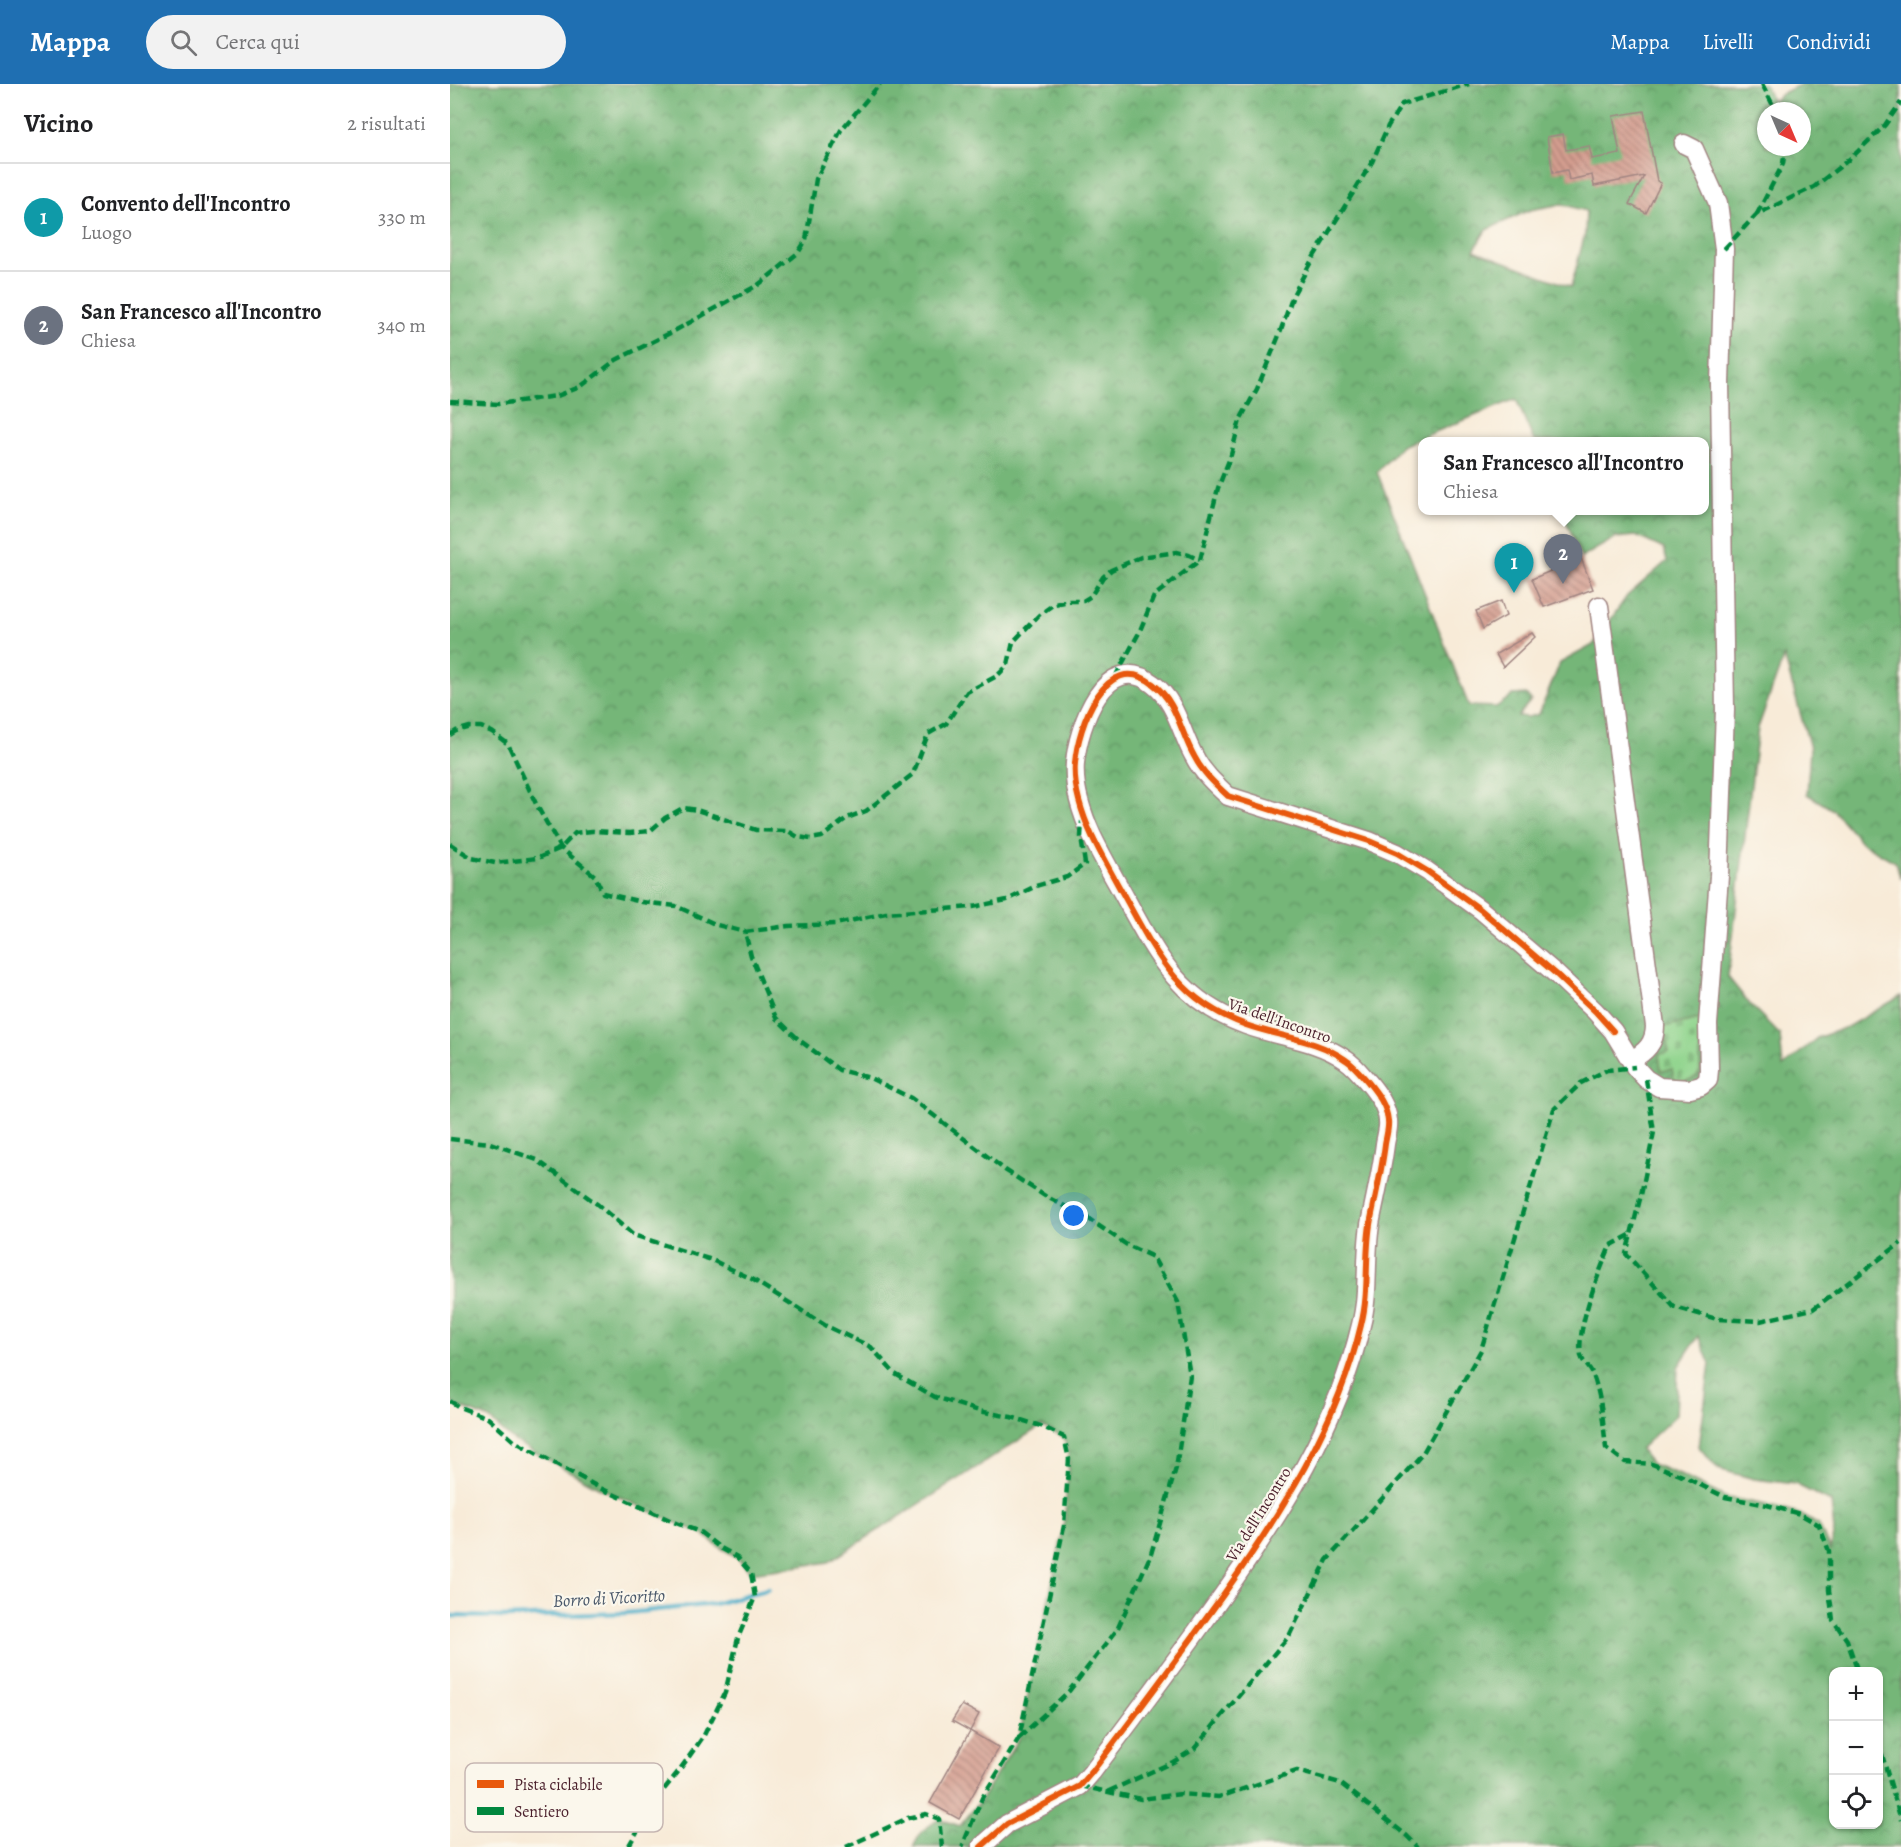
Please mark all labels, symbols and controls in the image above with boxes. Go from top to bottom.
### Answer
search box [146,15,566,69]
text: Mappa [30,23,110,61]
icon: search [167,26,200,59]
text: Cerca qui [215,27,300,57]
text: Mappa [1610,28,1669,56]
text: Livelli [1702,28,1754,56]
text: Condividi [1787,28,1871,56]
north arrow [1757,102,1811,156]
text: Vicino [24,106,93,141]
text: 2 risultati [347,110,426,137]
text: Convento dell'Incontro [81,189,291,219]
text: 1 [40,204,47,231]
text: 330 m [378,204,426,231]
text: Luogo [81,219,132,246]
text: San Francesco all'Incontro [81,297,322,327]
text: 2 [39,312,48,339]
text: 340 m [377,312,426,339]
text: Chiesa [81,327,136,354]
popup [1418,437,1709,515]
text: San Francesco all'Incontro [1443,448,1684,478]
text: Chiesa [1443,478,1498,505]
pin: 2 [1544,534,1582,584]
pin: 1 [1494,544,1534,593]
street label: Via dell'Incontro [1224,993,1334,1049]
your location [1059,1201,1088,1230]
street label: Via dell'Incontro [1220,1463,1297,1567]
water label: Borro di Vicoritto [552,1583,666,1613]
map controls [1829,1667,1883,1829]
button: + [1829,1667,1883,1721]
button: − [1829,1721,1883,1775]
legend [465,1763,663,1832]
text: Pista ciclabile [514,1774,603,1796]
button: locate [1829,1775,1883,1829]
text: Sentiero [514,1801,569,1823]

